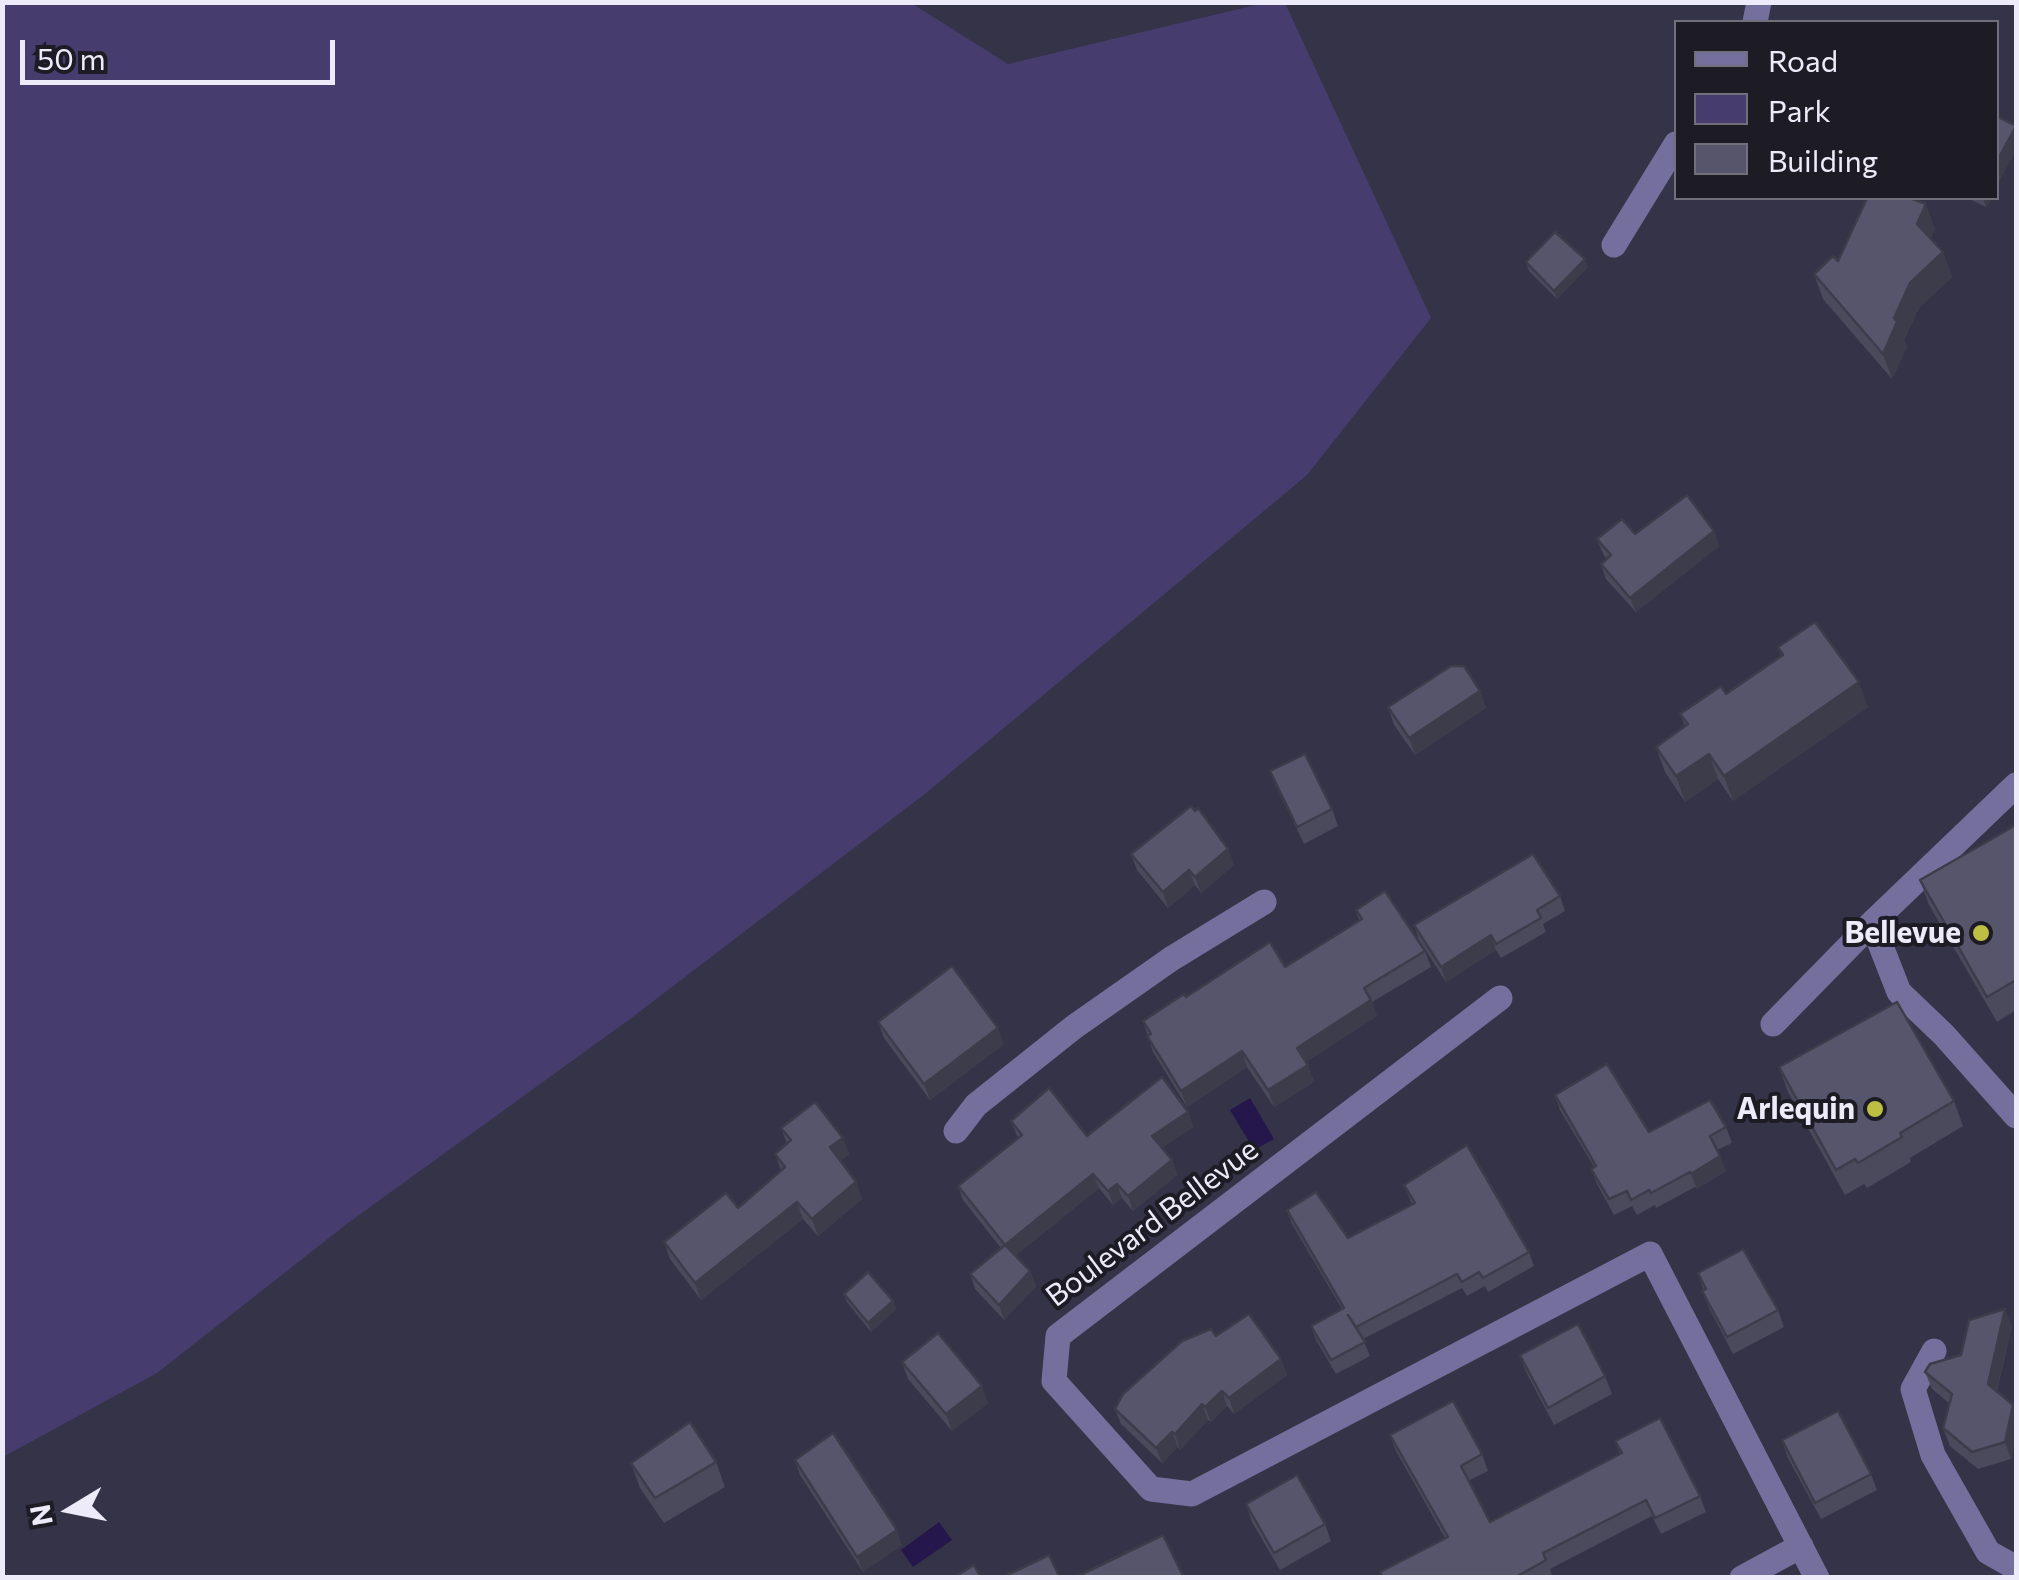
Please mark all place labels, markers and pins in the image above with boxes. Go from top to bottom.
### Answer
place label: Bellevue [1844,915,1961,951]
marker: Bellevue [1970,922,1992,944]
place label: Arlequin [1737,1091,1855,1127]
marker: Arlequin [1864,1098,1886,1120]

